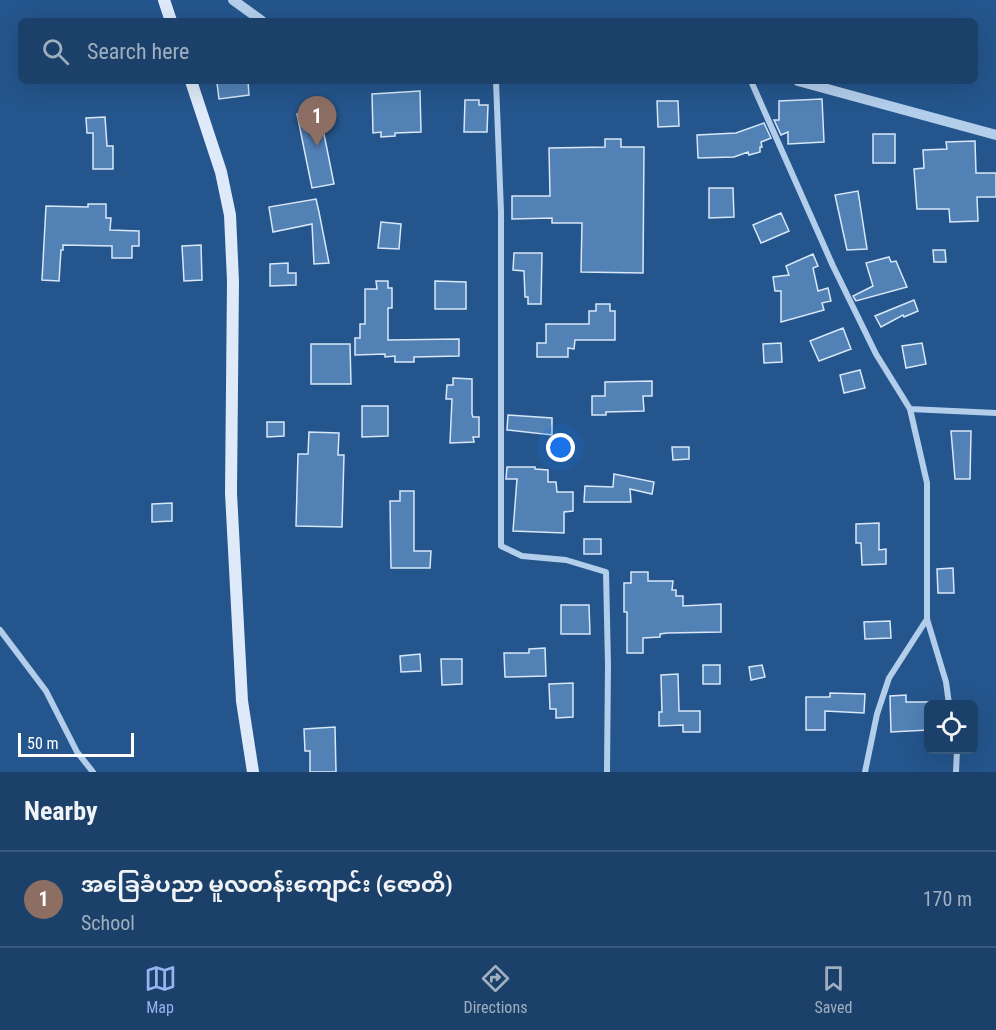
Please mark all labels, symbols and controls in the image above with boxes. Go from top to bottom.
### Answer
search box [18,18,978,84]
icon: search [39,35,72,68]
text: Search here [87,39,189,64]
pin: 1 [298,96,336,146]
your location [546,433,575,462]
map controls [924,700,978,754]
button: locate [924,700,978,754]
scale bar [18,730,134,758]
text: 50 m [27,734,59,753]
text: Nearby [24,796,98,826]
text: အခြေခံပညာ မူလတန်းကျောင်း (ဇောတိ) [81,872,453,897]
text: 1 [38,887,49,911]
text: 170 m [923,887,972,911]
text: School [81,911,135,935]
tab: Map [144,962,177,1017]
tab: Directions [464,962,527,1017]
tab: Saved [814,962,852,1017]

